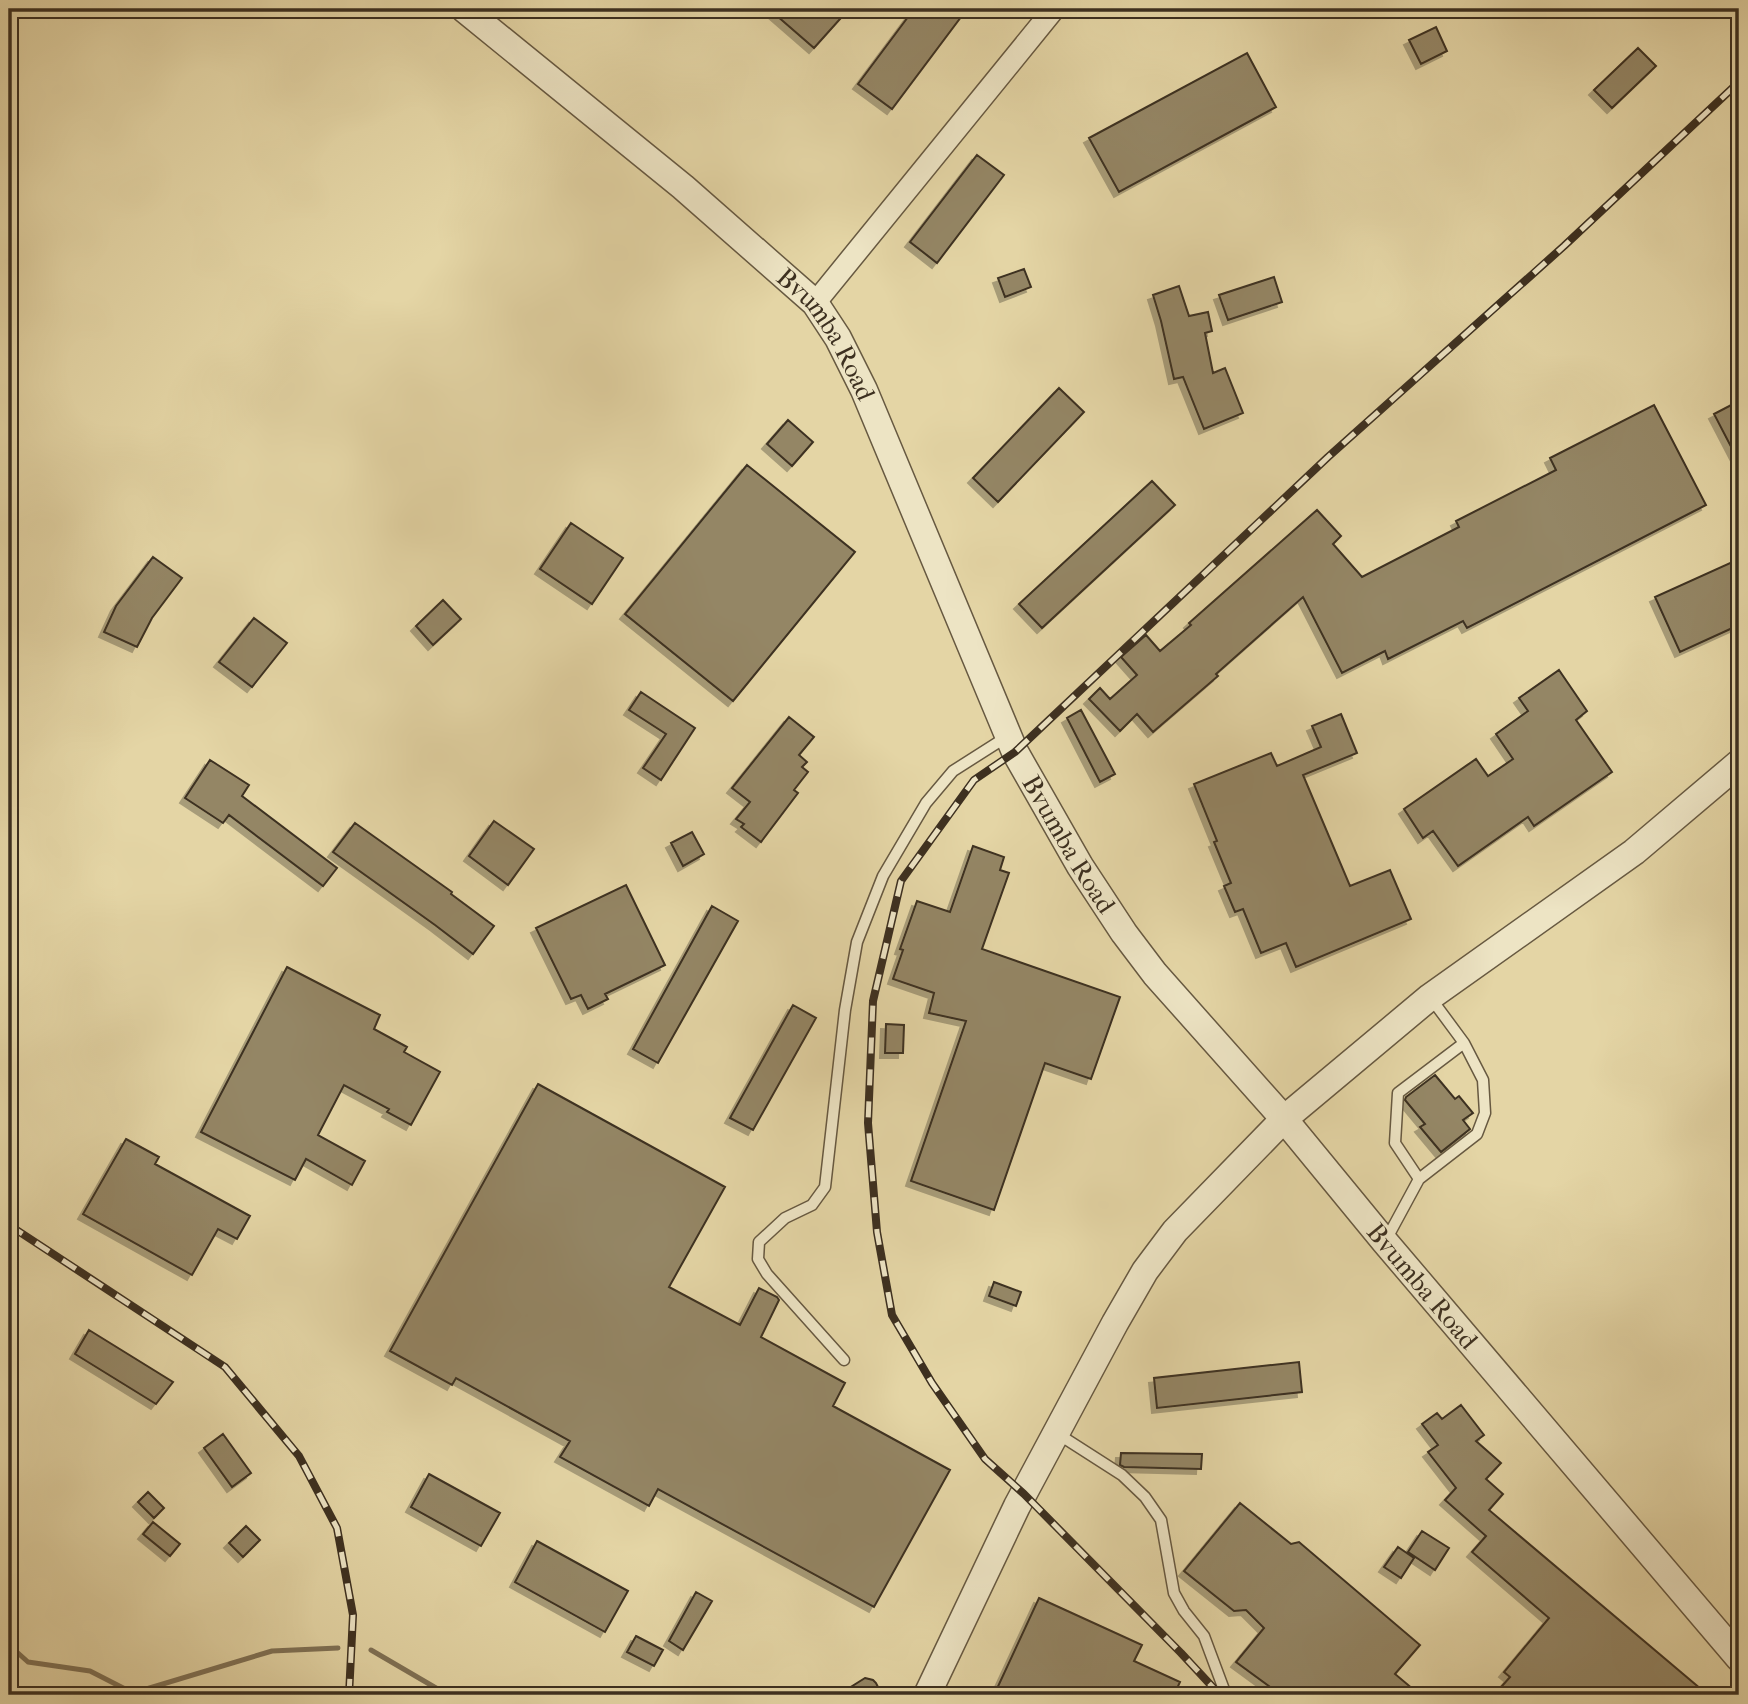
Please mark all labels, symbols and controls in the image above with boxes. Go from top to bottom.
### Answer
street label: Bvumba Road [770,262,882,406]
street label: Bvumba Road [1016,770,1122,920]
street label: Bvumba Road [1360,1217,1485,1356]

